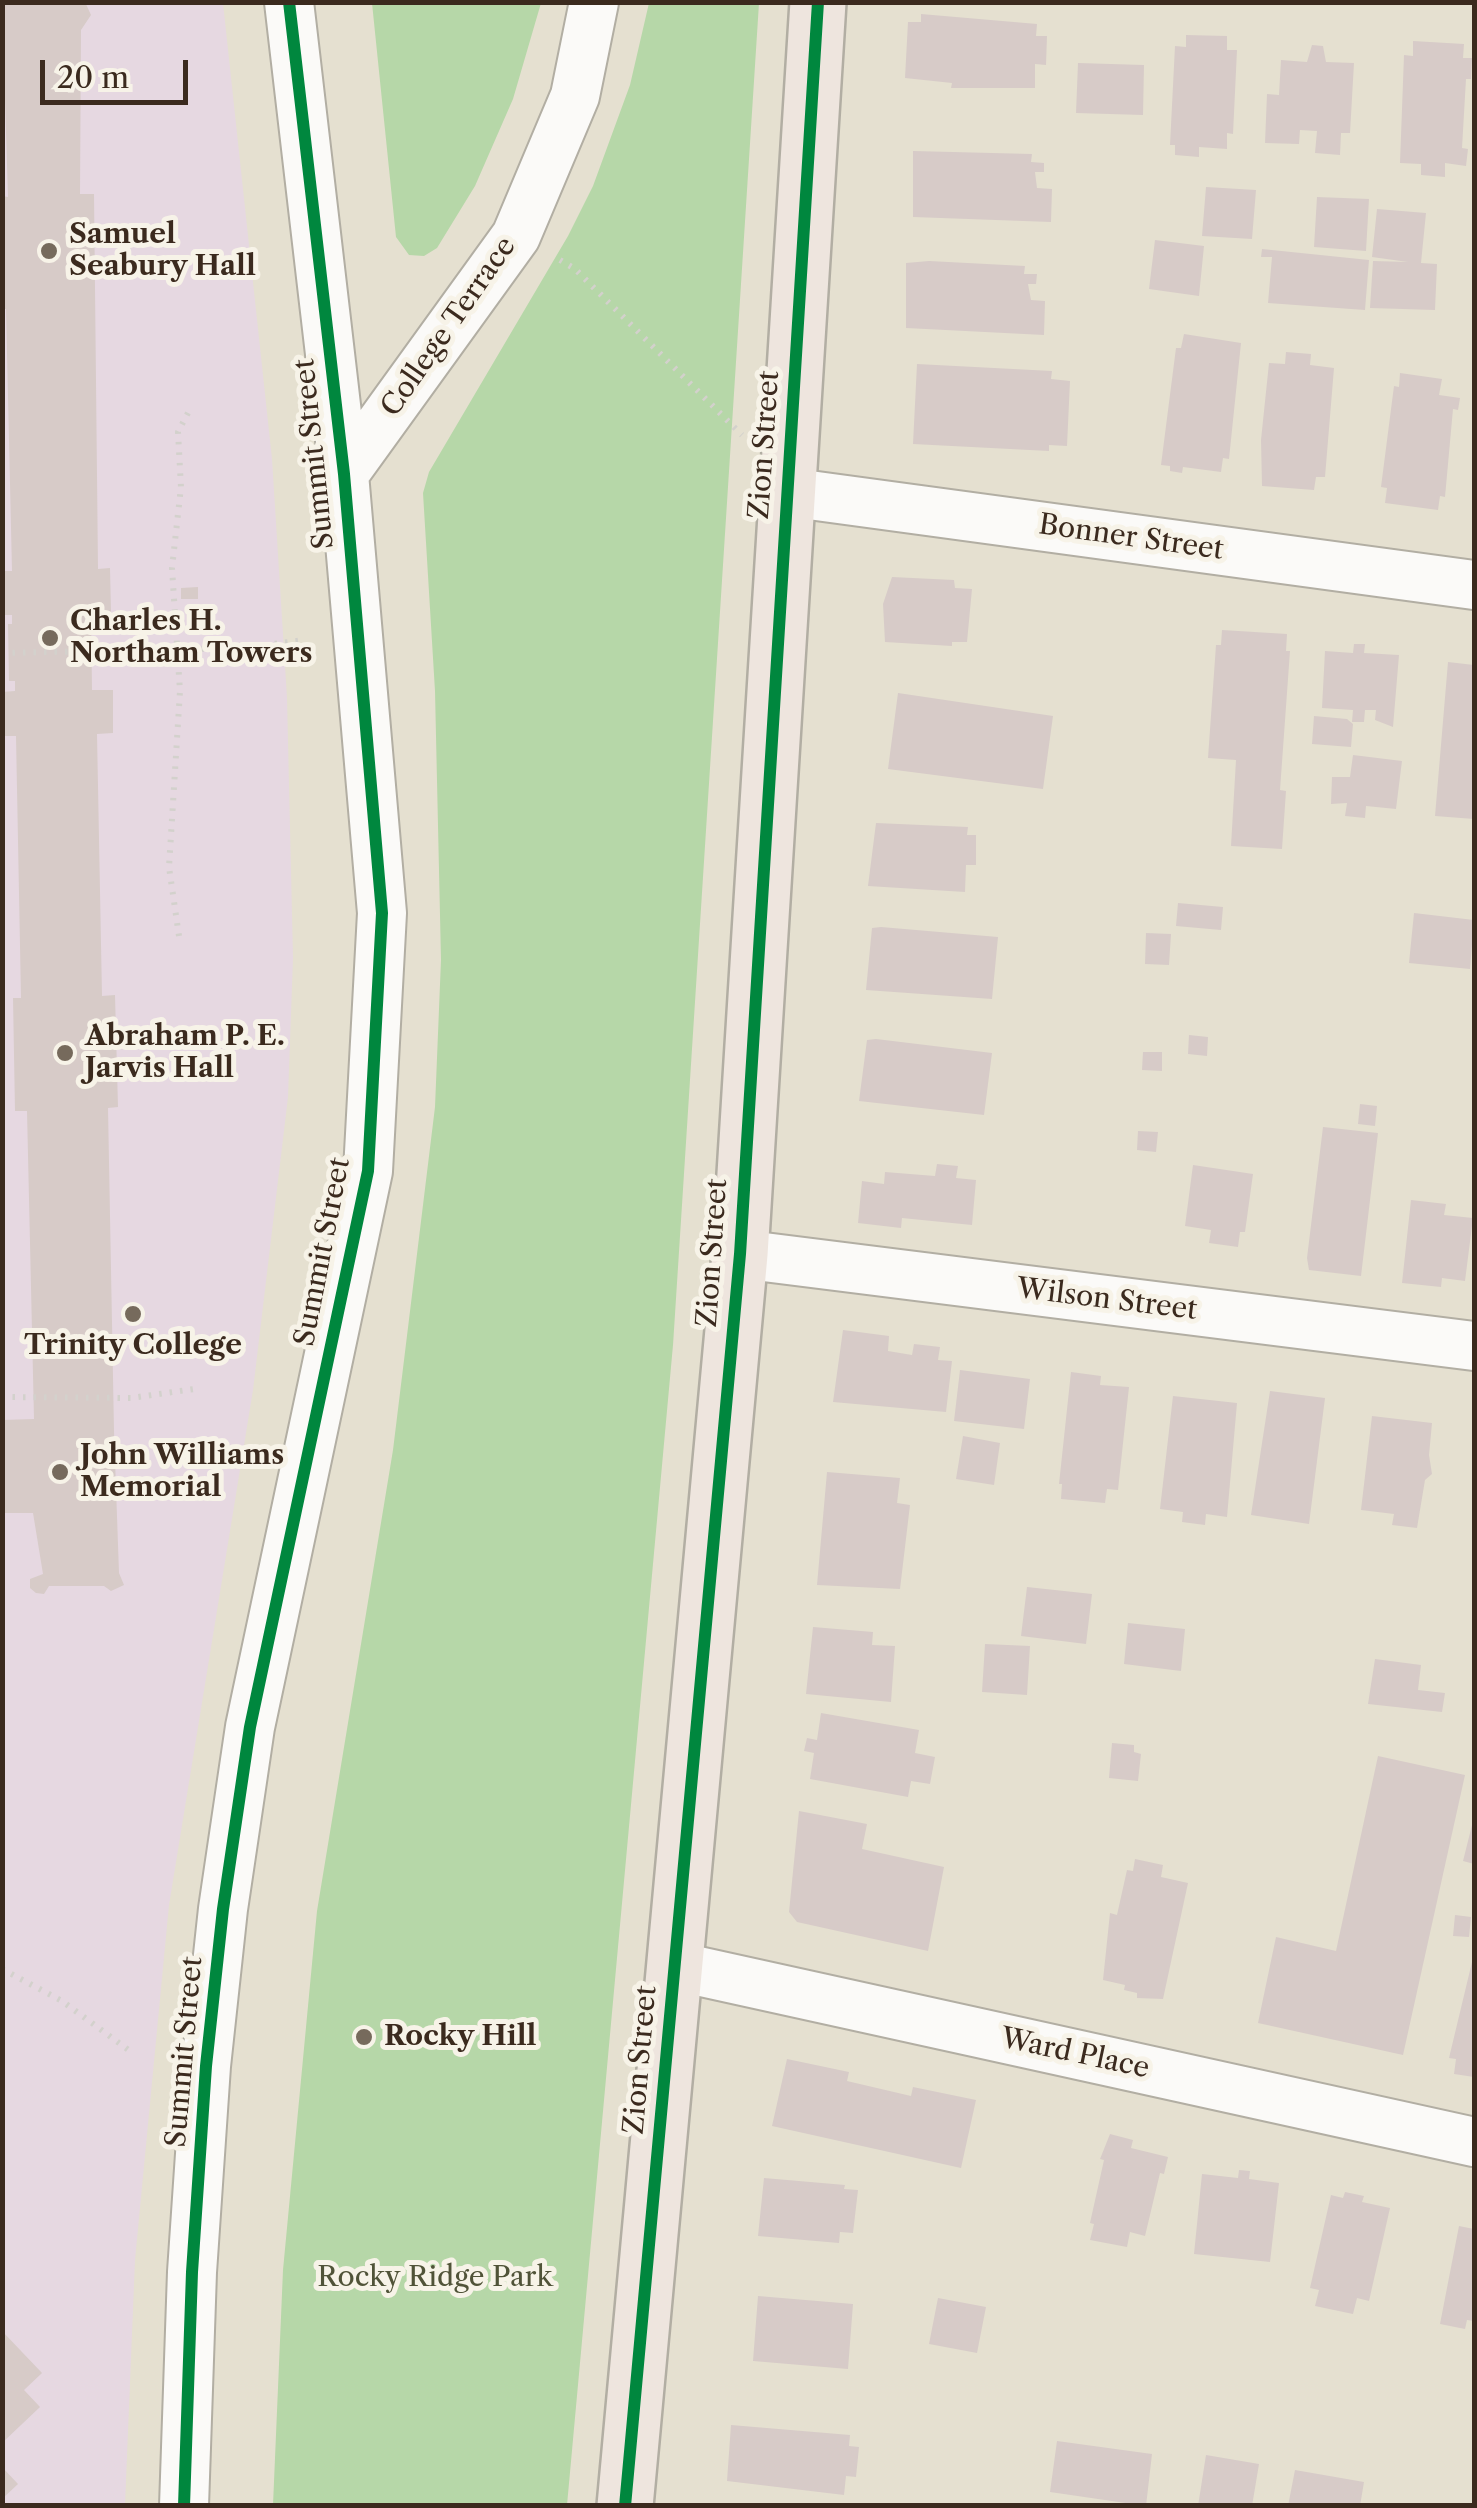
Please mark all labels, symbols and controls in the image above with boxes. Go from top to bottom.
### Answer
scale bar [45,40,192,102]
text: 20 m [57,59,129,96]
place label: Samuel Seabury Hall [69,218,256,284]
street label: College Terrace [375,231,523,423]
marker: Samuel Seabury Hall [38,240,60,262]
street label: Summit Street [288,357,342,551]
street label: Zion Street [743,370,787,520]
street label: Bonner Street [1037,508,1225,568]
place label: Charles H. Northam Towers [70,605,312,671]
marker: Charles H. Northam Towers [39,627,61,649]
place label: Abraham P. E. Jarvis Hall [85,1020,285,1086]
marker: Abraham P. E. Jarvis Hall [54,1042,76,1064]
street label: Summit Street [288,1155,358,1349]
street label: Zion Street [691,1178,735,1328]
street label: Wilson Street [1015,1272,1199,1328]
marker: Trinity College [122,1303,144,1325]
place label: Trinity College [24,1329,242,1363]
place label: John Williams Memorial [80,1439,284,1505]
marker: John Williams Memorial [49,1461,71,1483]
street label: Summit Street [160,1955,210,2149]
street label: Zion Street [618,1984,664,2136]
place label: Rocky Hill [384,2020,536,2054]
street label: Ward Place [998,2022,1152,2086]
marker: Rocky Hill [353,2026,375,2048]
park label: Rocky Ridge Park [317,2261,553,2295]

